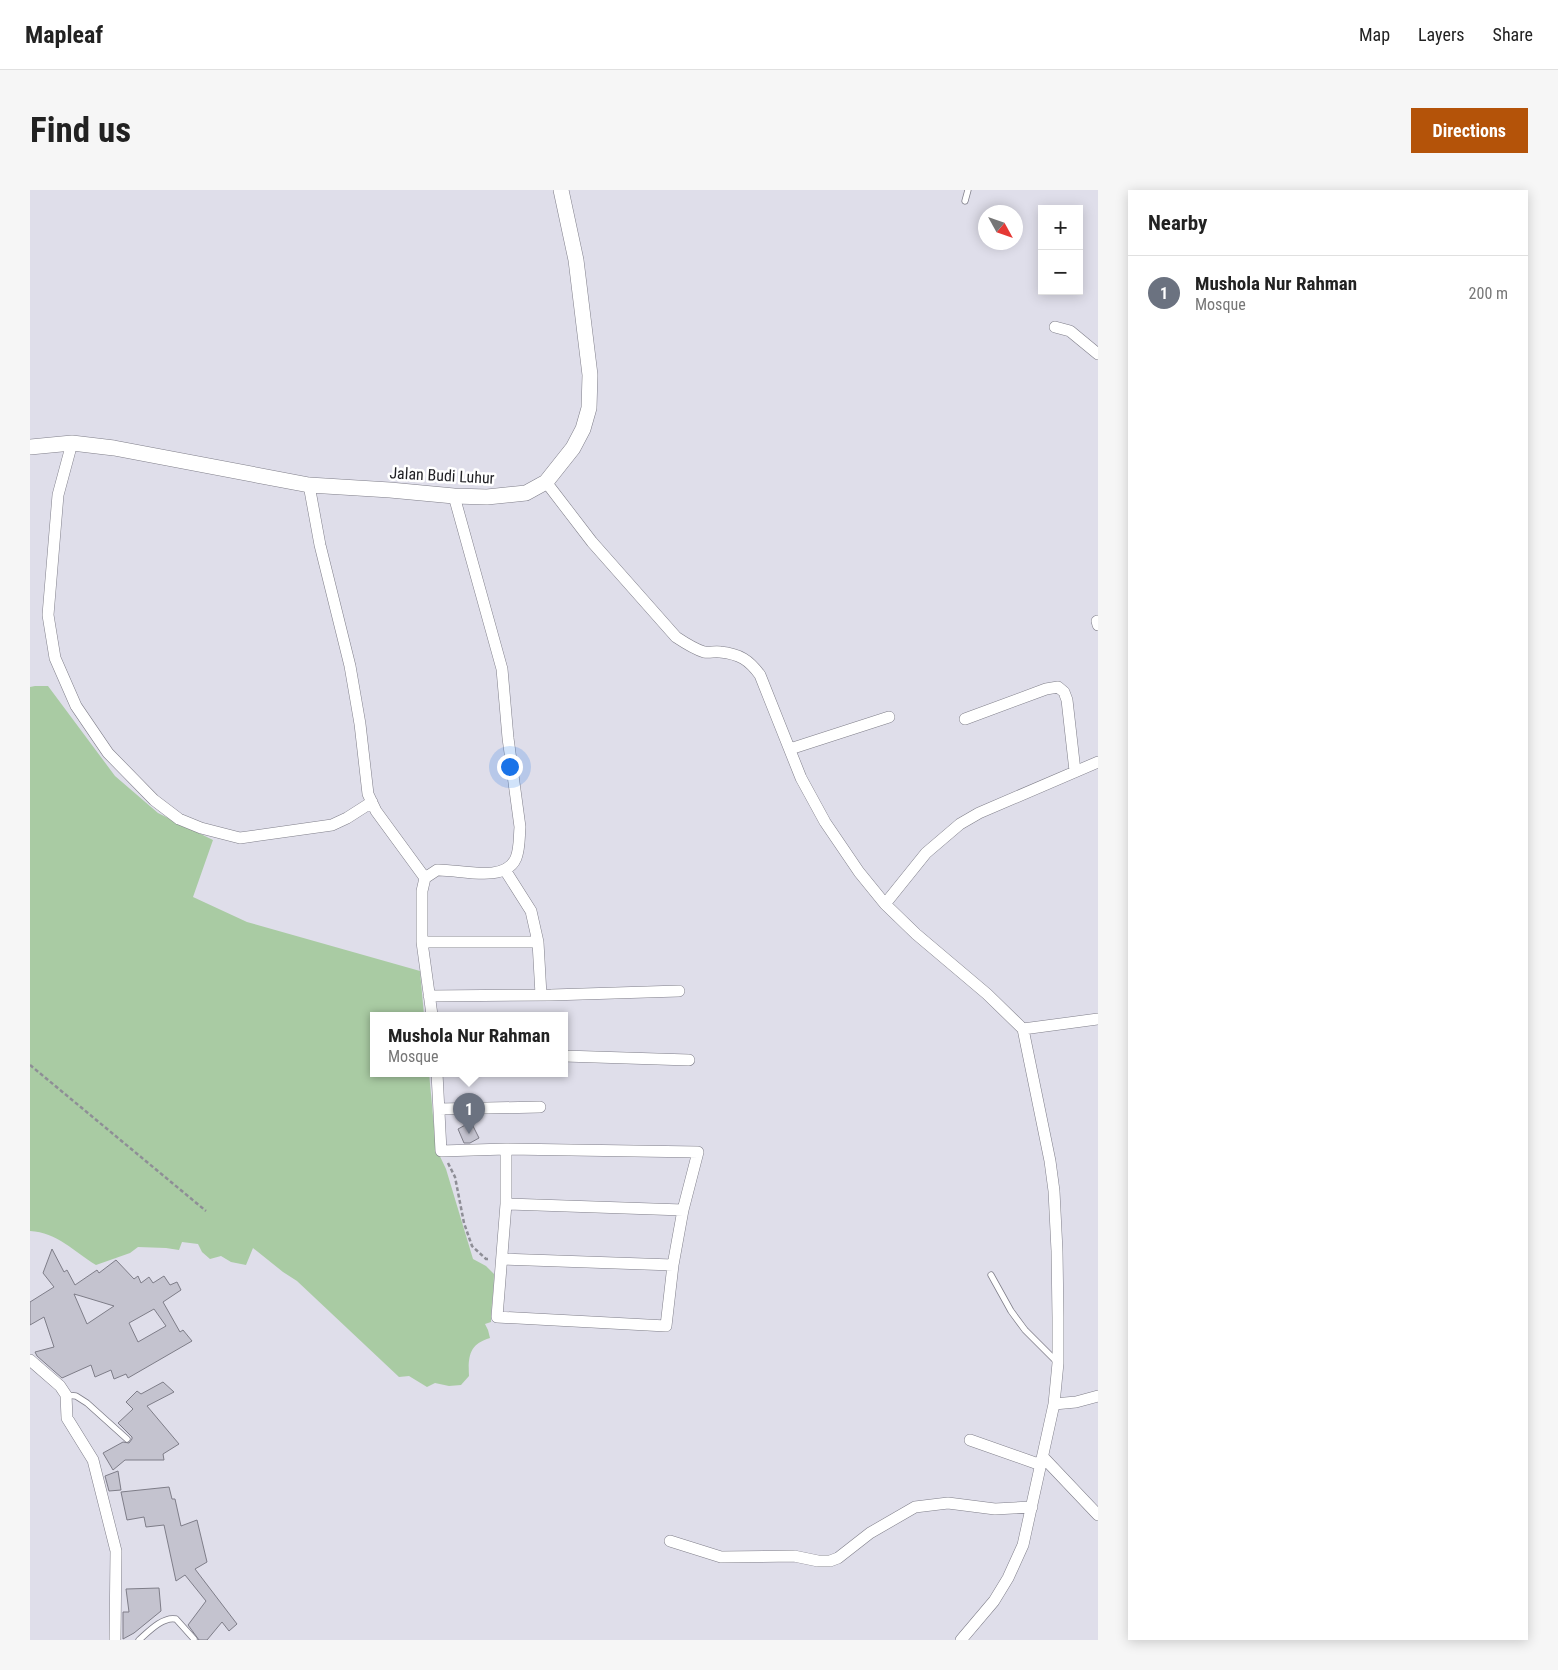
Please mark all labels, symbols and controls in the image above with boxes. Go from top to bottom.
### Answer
text: Mapleaf [25,21,103,49]
text: Map [1359,24,1390,45]
text: Layers [1418,24,1465,45]
text: Share [1493,24,1533,45]
button: Directions [1411,108,1528,153]
text: Find us [30,110,131,151]
north arrow [978,205,1023,250]
map controls [1038,205,1083,295]
button: + [1038,205,1083,250]
text: Nearby [1148,211,1207,235]
button: − [1038,250,1083,295]
text: Mushola Nur Rahman [1195,272,1357,295]
text: 1 [1160,284,1168,303]
text: 200 m [1469,284,1508,303]
text: Mosque [1195,295,1246,314]
street label: Jalan Budi Luhur [389,463,495,488]
your location [497,754,523,780]
popup [370,1012,568,1077]
text: Mushola Nur Rahman [388,1024,550,1047]
text: Mosque [388,1047,439,1066]
pin: 1 [453,1093,485,1134]

